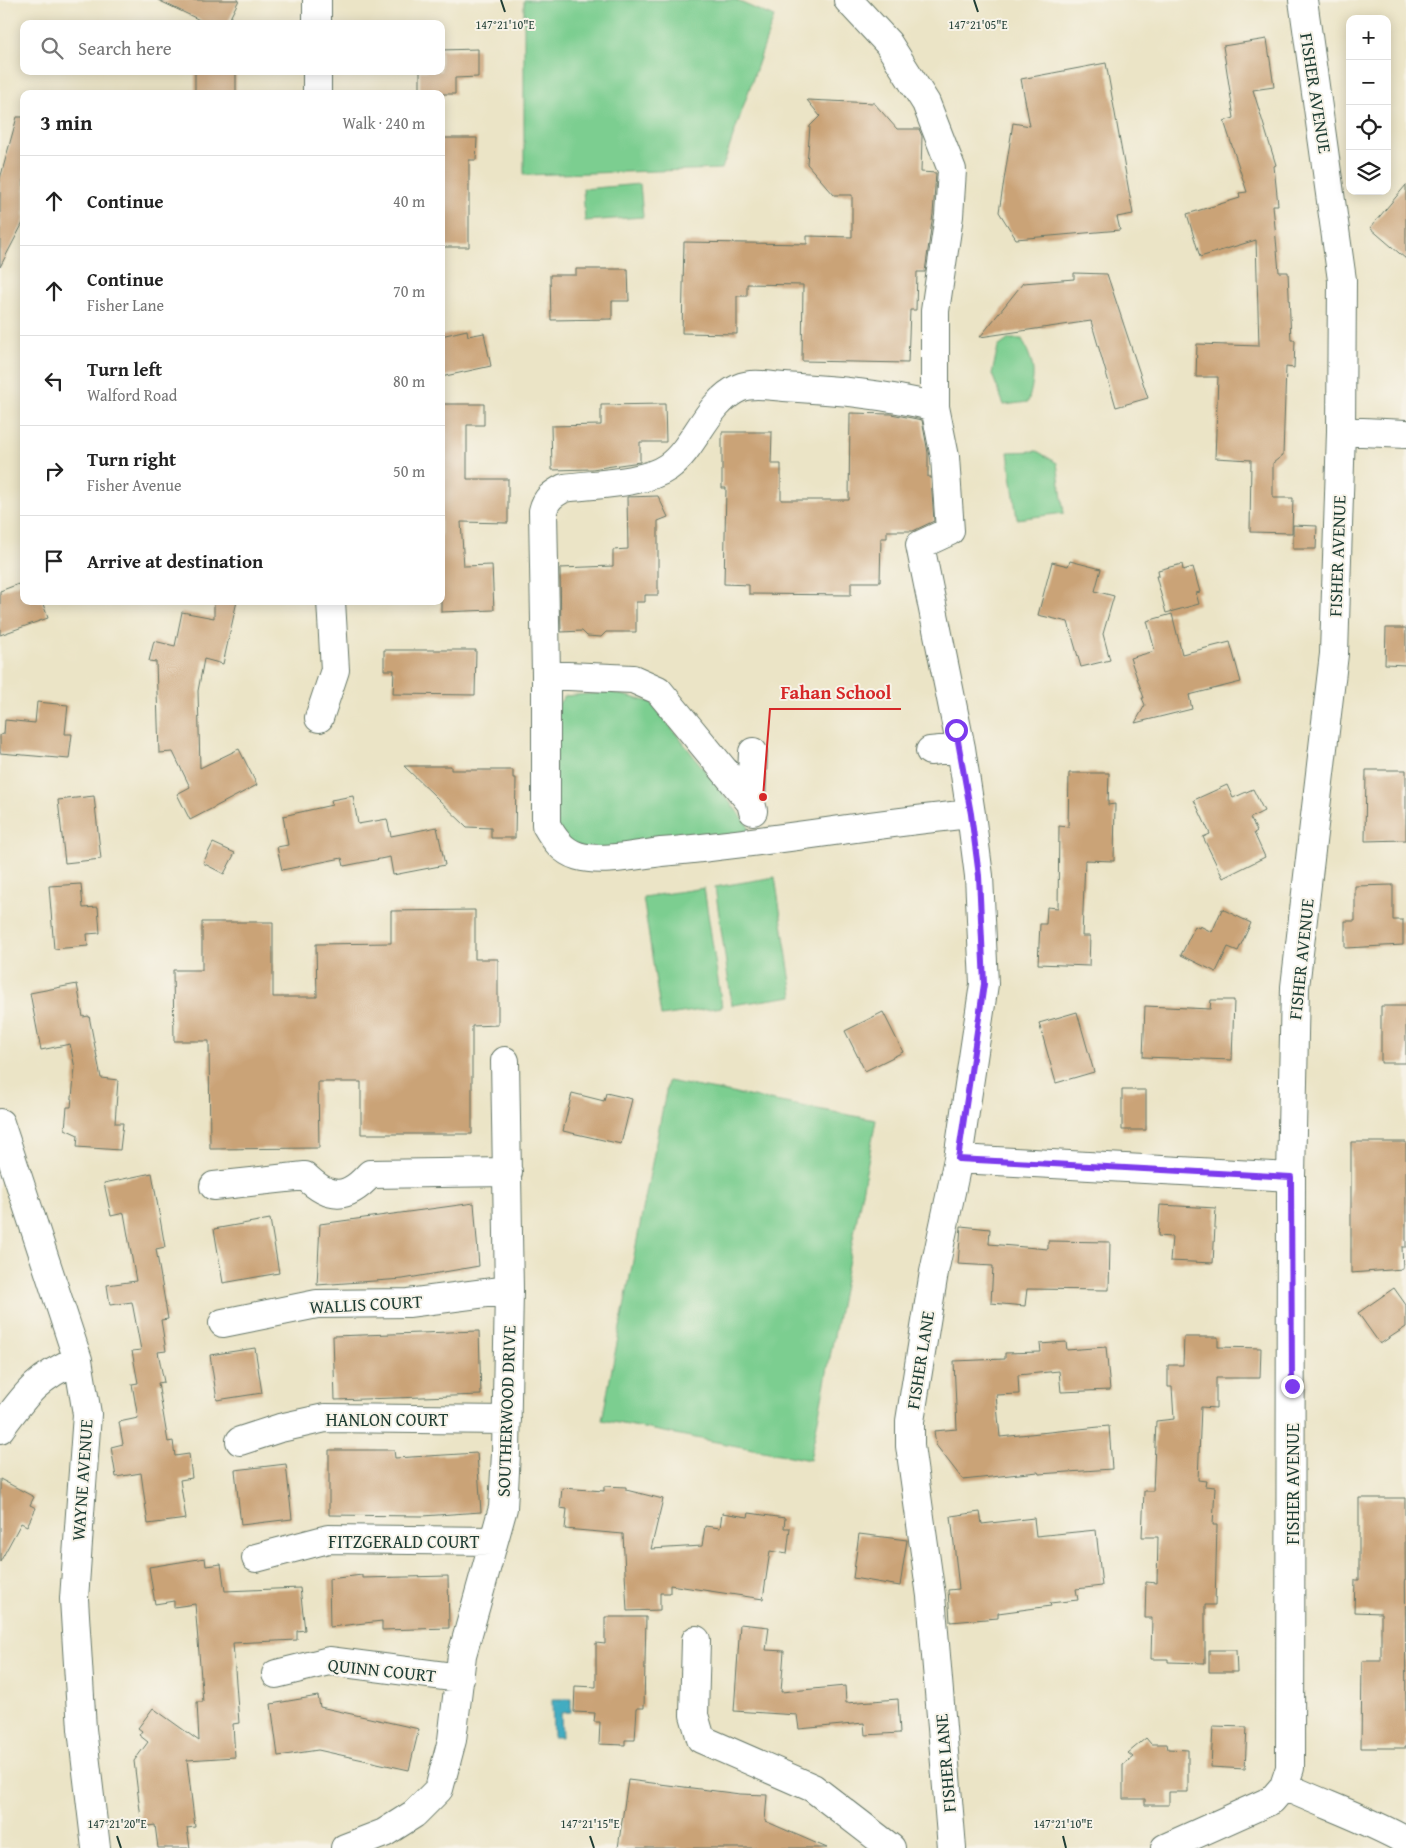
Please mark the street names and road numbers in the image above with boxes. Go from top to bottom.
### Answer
street label: FISHER AVENUE [1293,31,1339,155]
street label: FISHER AVENUE [1321,495,1353,617]
street label: FISHER AVENUE [1281,897,1321,1021]
street label: WALLIS COURT [309,1288,423,1320]
street label: FISHER LANE [899,1309,941,1411]
street label: SOUTHERWOOD DRIVE [490,1325,522,1497]
street label: HANLON COURT [326,1406,448,1433]
street label: WAYNE AVENUE [64,1418,100,1542]
street label: FISHER AVENUE [1279,1423,1306,1545]
street label: FITZGERALD COURT [328,1528,480,1555]
street label: QUINN COURT [327,1651,437,1689]
street label: FISHER LANE [927,1712,963,1814]

